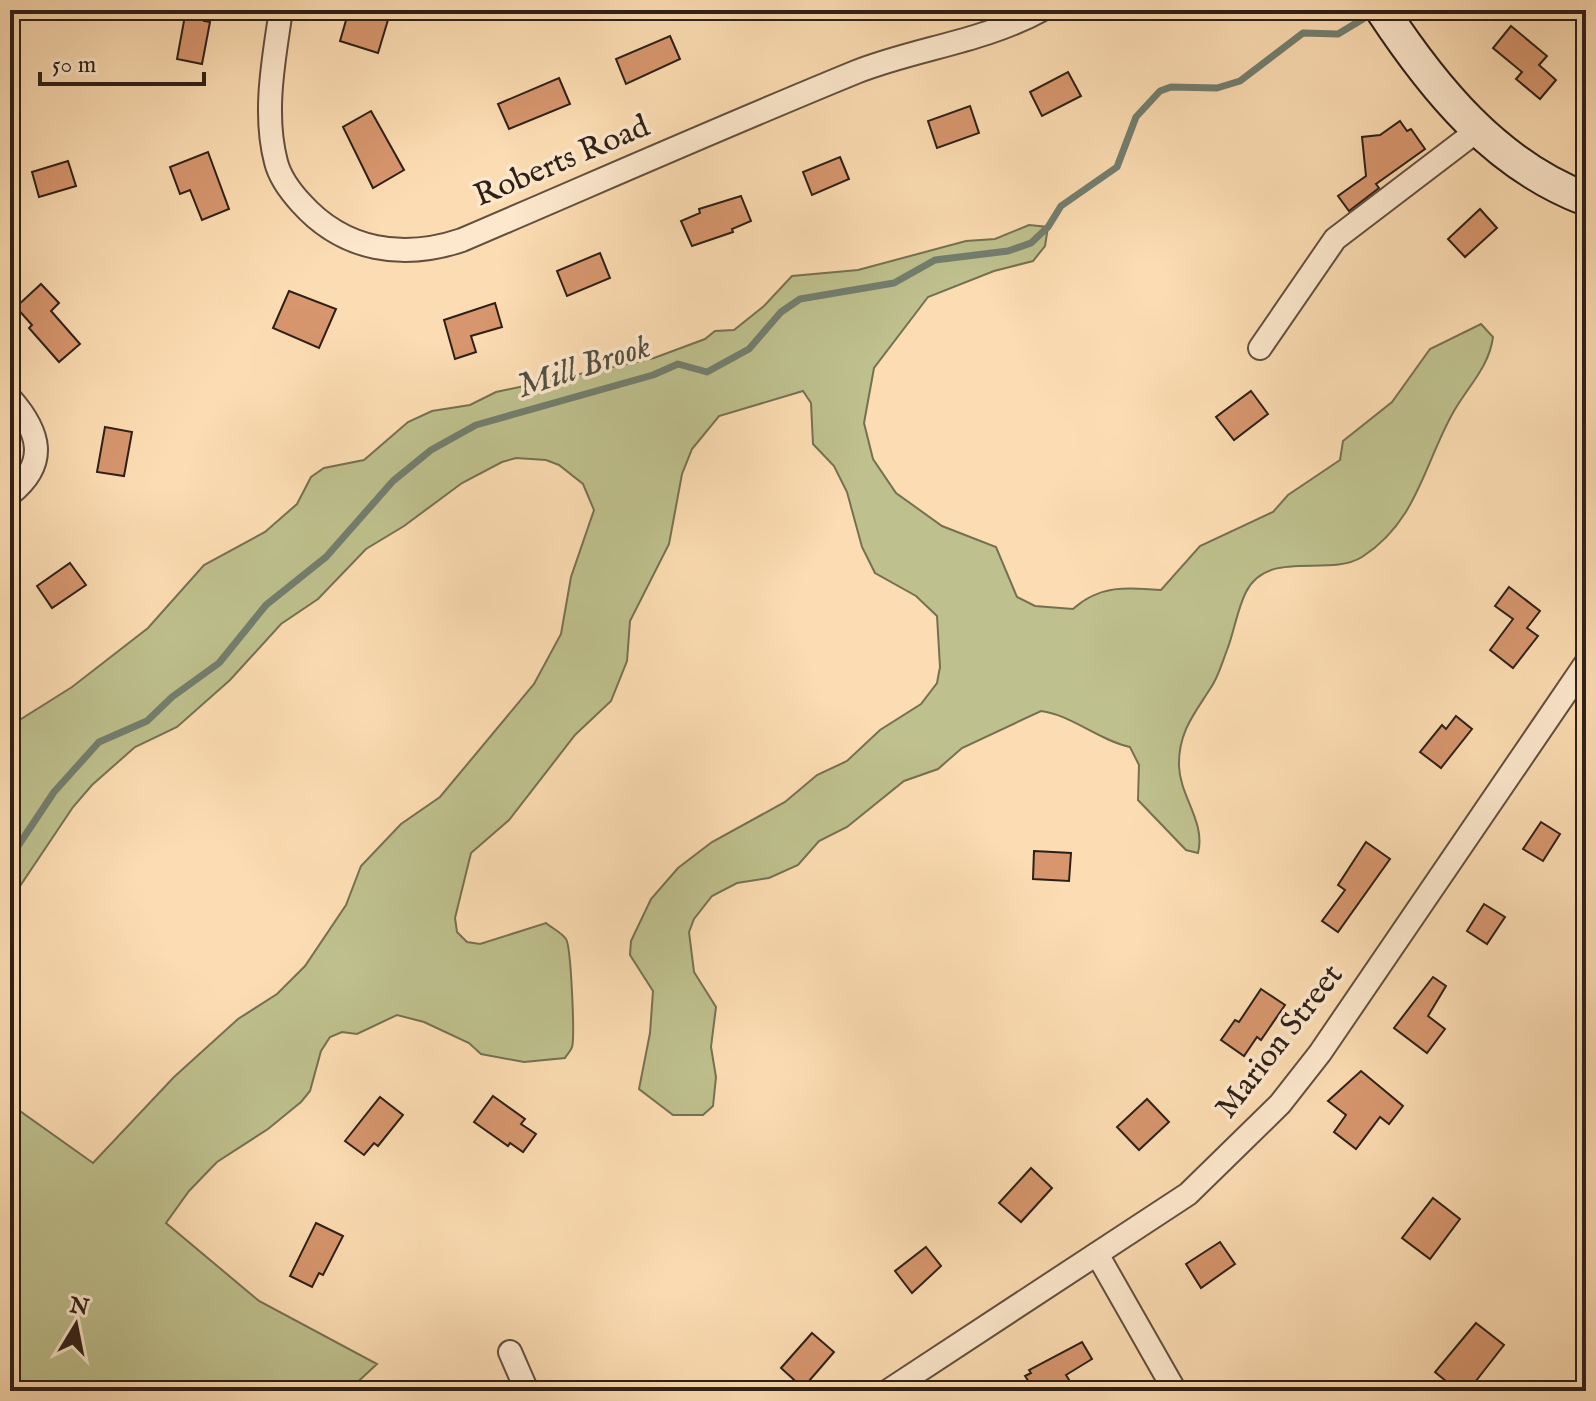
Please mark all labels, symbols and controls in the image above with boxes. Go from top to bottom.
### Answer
scale bar [40,36,204,86]
text: 50 m [52,50,96,81]
street label: Roberts Road [468,106,657,217]
water label: Mill Brook [512,325,657,409]
street label: Marion Street [1207,957,1353,1127]
north arrow [36,1285,116,1365]
text: N [66,1292,91,1323]

